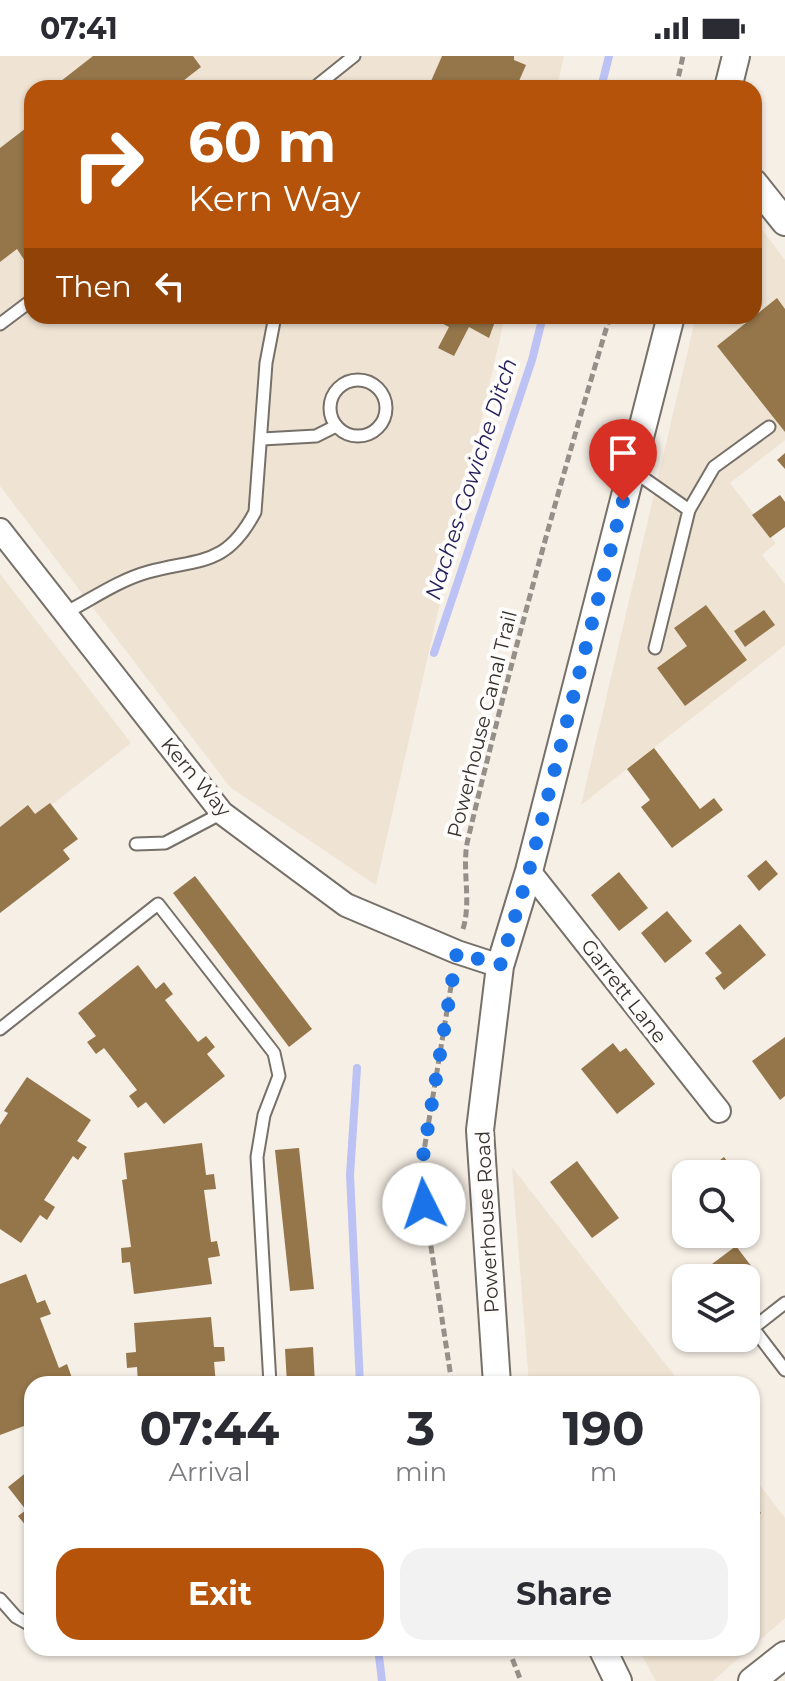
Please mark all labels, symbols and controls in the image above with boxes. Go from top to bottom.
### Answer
text: 07:41 [40,10,118,47]
text: 60 m [188,108,336,176]
icon: right [56,112,160,216]
text: Kern Way [188,176,360,220]
icon: left [148,264,192,308]
text: Then [56,268,132,305]
water label: Naches-Cowiche Ditch [419,355,523,603]
pin [589,419,657,501]
icon: arrive [601,431,645,475]
street label: Powerhouse Canal Trail [442,608,522,840]
street label: Kern Way [156,733,236,822]
street label: Garrett Lane [576,934,672,1048]
street label: Powerhouse Road [470,1130,504,1314]
map controls [672,1160,760,1352]
button: search [672,1160,760,1248]
position arrow [382,1162,466,1246]
button: layers [672,1264,760,1352]
text: 07:44 [139,1399,279,1457]
text: 3 [407,1399,435,1457]
text: 190 [563,1399,645,1457]
text: Arrival [168,1456,250,1488]
text: min [395,1456,447,1488]
text: m [590,1456,617,1488]
button: Exit [56,1548,384,1640]
button: Share [400,1548,728,1640]

